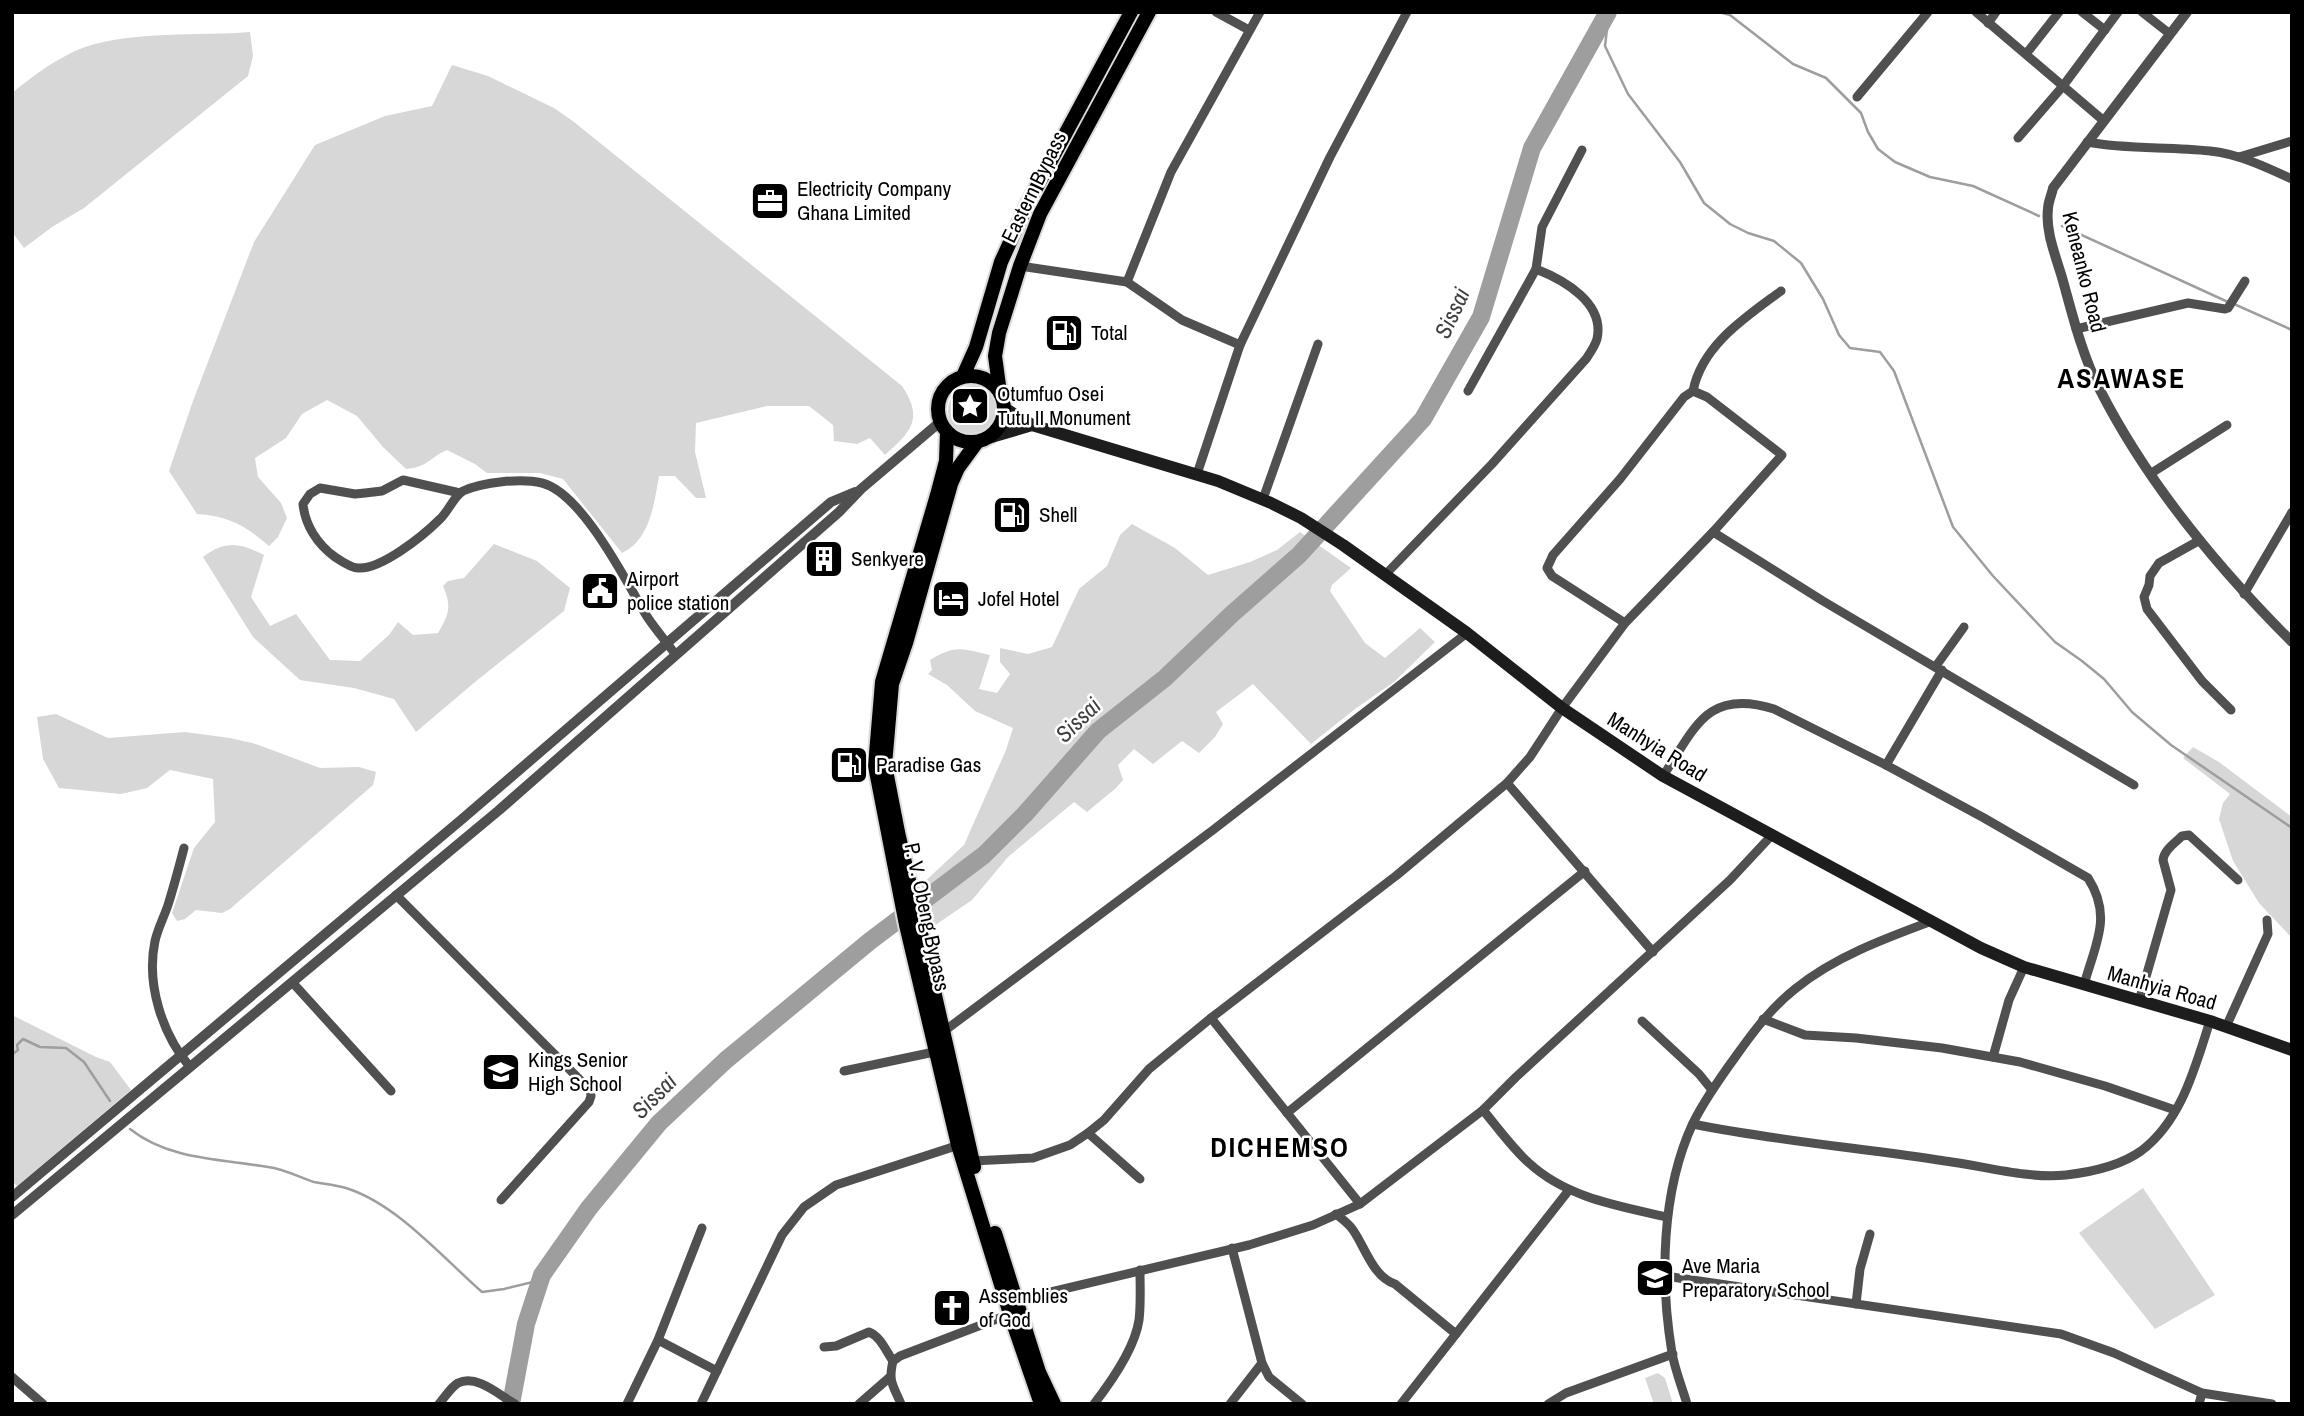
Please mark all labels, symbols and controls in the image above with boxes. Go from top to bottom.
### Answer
street label: Eastern Bypass [994,126,1073,247]
place label: Electricity Company Ghana Limited [797,174,951,227]
office icon: Electricity Company Ghana Limited [749,180,791,222]
street label: Keneanko Road [2055,208,2113,335]
water label: Sissai [1426,282,1477,343]
fuel station icon: Total [1043,312,1085,354]
place label: Total [1091,318,1127,347]
district label: ASAWASE [2058,359,2186,397]
place label: Otumfuo Osei Tutu II Monument [997,379,1131,432]
place icon: Otumfuo Osei Tutu II Monument [949,385,991,427]
fuel station icon: Shell [991,494,1033,536]
place label: Shell [1039,500,1077,529]
building icon: Senkyere [803,538,845,580]
place label: Senkyere [851,544,924,573]
place label: Airport police station [626,564,729,617]
public building icon: Airport police station [579,570,621,612]
hotel icon: Jofel Hotel [930,578,972,620]
place label: Jofel Hotel [978,584,1059,613]
water label: Sissai [1048,690,1108,749]
street label: Manhyia Road [1602,705,1712,789]
fuel station icon: Paradise Gas [828,744,870,786]
place label: Paradise Gas [876,750,981,779]
street label: P. V. Obeng Bypass [898,840,957,994]
street label: Manhyia Road [2104,958,2220,1017]
place label: Kings Senior High School [528,1045,628,1098]
school or university icon: Kings Senior High School [480,1051,522,1093]
water label: Sissai [624,1066,684,1125]
district label: DICHEMSO [1210,1128,1350,1166]
place label: Ave Maria Preparatory School [1681,1251,1829,1304]
school or university icon: Ave Maria Preparatory School [1634,1257,1676,1299]
place label: Assemblies of God [978,1281,1068,1334]
church icon: Assemblies of God [931,1287,973,1329]

